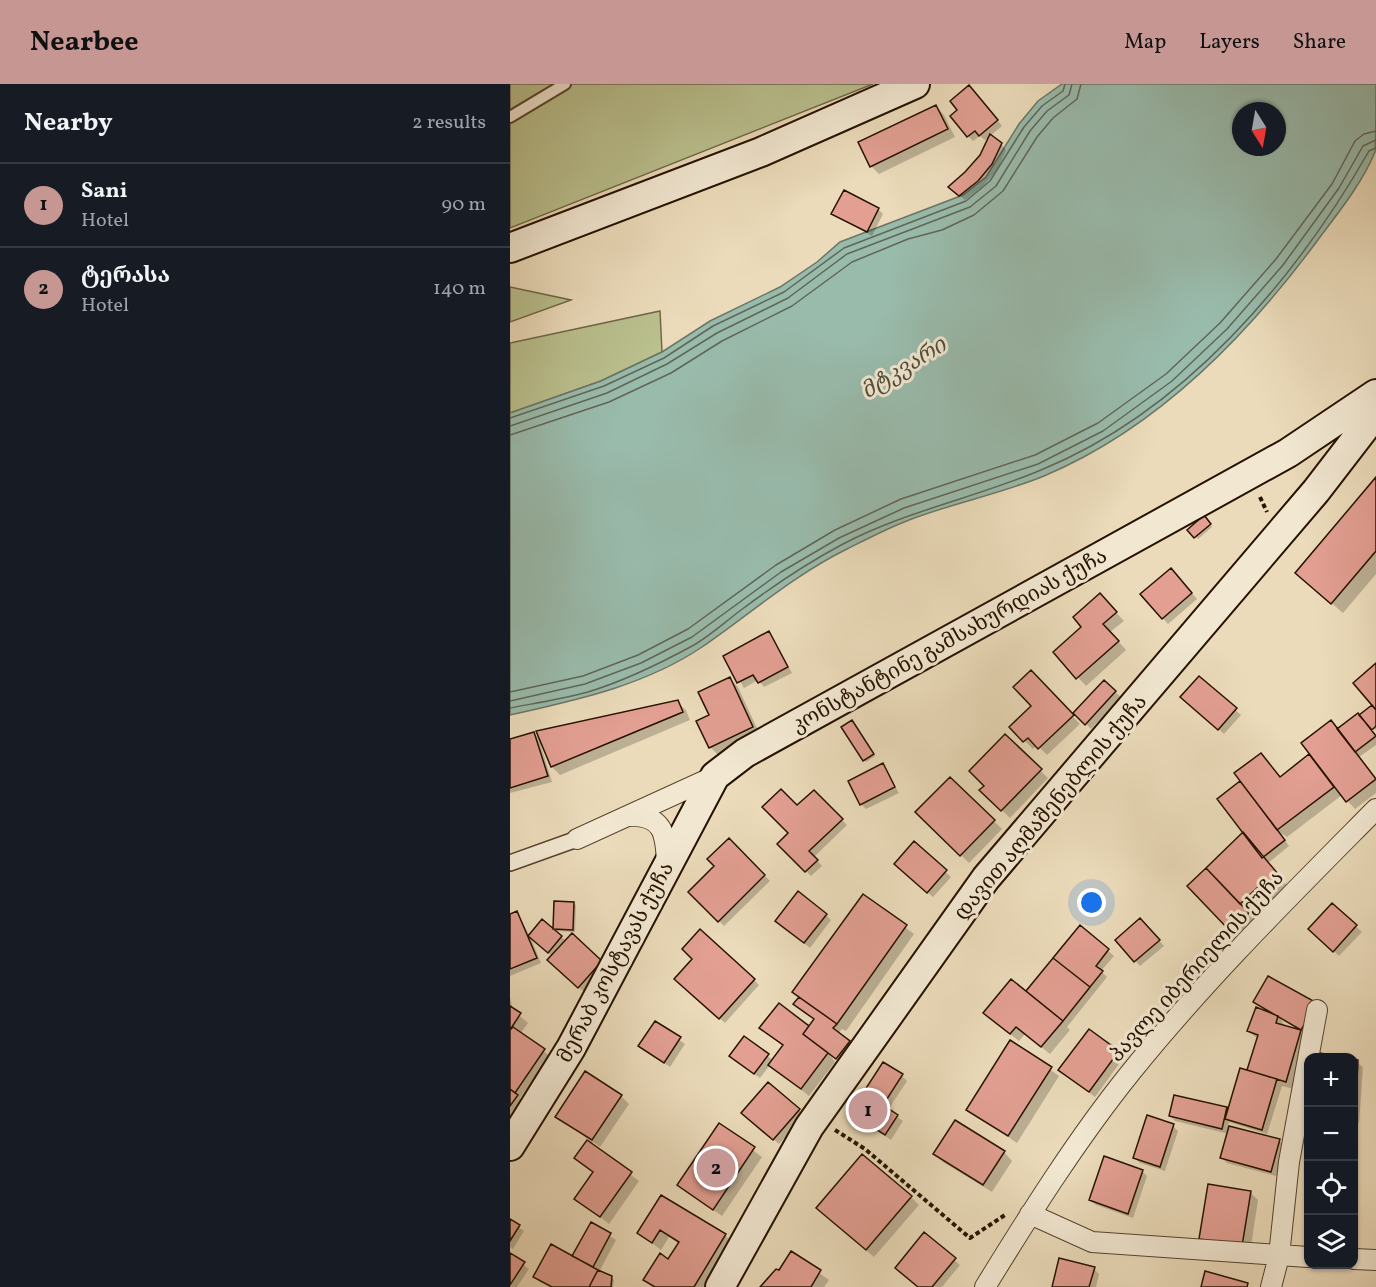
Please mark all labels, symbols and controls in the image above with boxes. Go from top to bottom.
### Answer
text: Nearbee [30,23,139,62]
text: Map [1124,28,1166,57]
text: Layers [1199,28,1260,57]
text: Share [1293,28,1346,57]
north arrow [1232,102,1286,156]
text: Nearby [24,105,113,141]
text: 2 results [412,109,486,137]
text: Sani [81,176,128,207]
text: 1 [39,191,48,219]
text: 90 m [442,191,486,219]
text: Hotel [81,207,129,235]
text: ტერასა [81,261,170,292]
text: 2 [38,275,49,303]
text: 140 m [433,275,486,303]
text: Hotel [81,292,129,320]
water label: მტკვარი [856,330,954,408]
street label: კონსტანტინე გამსახურდიას ქუჩა [787,542,1113,740]
street label: დავით აღმაშენებლის ქუჩა [948,689,1154,927]
street label: მერაბ კოსტავას ქუჩა [551,857,682,1068]
street label: პავლე იბერიელის ქუჩა [1103,865,1291,1069]
your location [1077,888,1106,917]
map controls [1304,1053,1358,1269]
button: + [1304,1053,1358,1107]
pin: 1 [848,1088,888,1132]
button: − [1304,1107,1358,1161]
pin: 2 [696,1146,736,1190]
button: locate [1304,1161,1358,1215]
button: layers [1304,1215,1358,1269]

